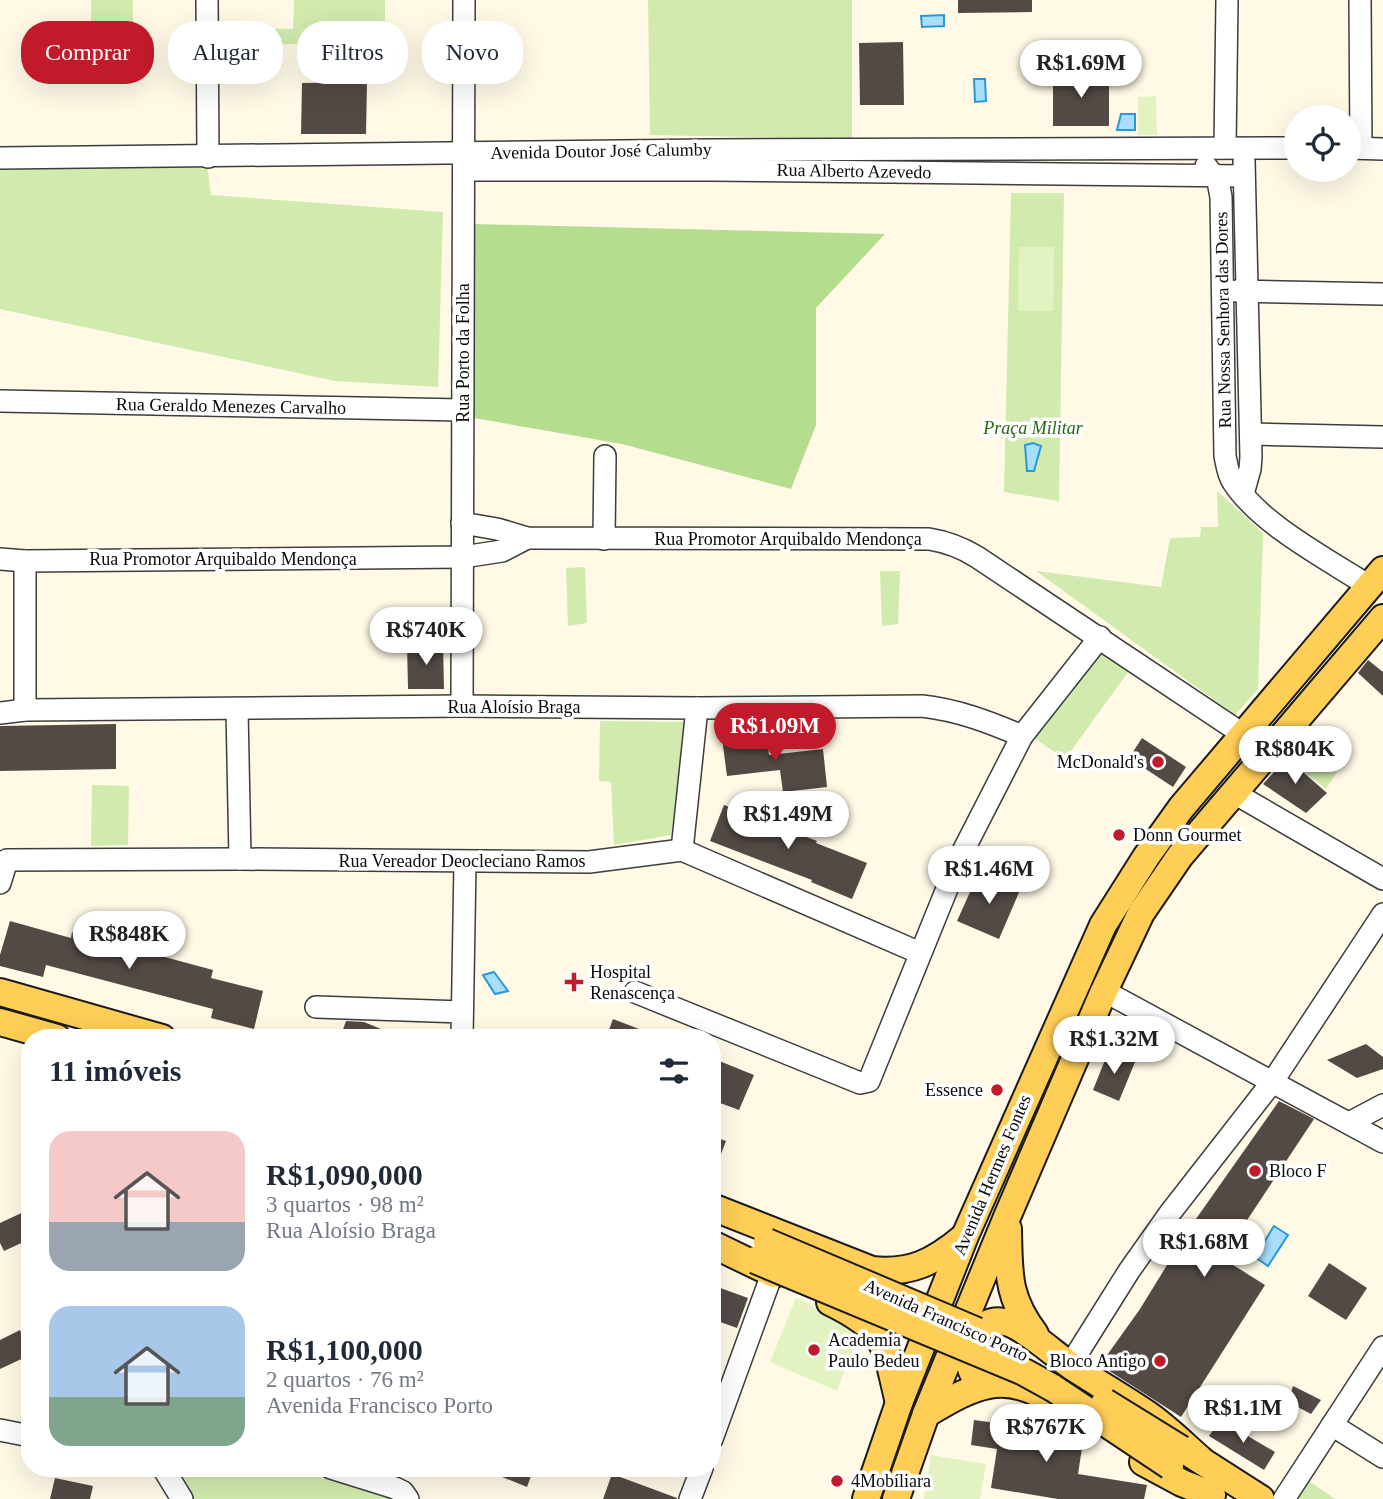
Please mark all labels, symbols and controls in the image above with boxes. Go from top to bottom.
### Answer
chip: Comprar [21,21,154,84]
chip: Alugar [168,21,283,84]
chip: Filtros [297,21,408,84]
chip: Novo [422,21,523,84]
pin: R$1.69M [1016,41,1146,100]
text: R$1.69M [1036,50,1126,75]
map controls [1284,105,1361,182]
button: locate [1284,105,1361,182]
street label: Avenida Doutor José Calumby [490,139,712,163]
street label: Rua Alberto Azevedo [776,160,932,182]
street label: Rua Nossa Senhora das Dores [1211,211,1235,429]
street label: Rua Porto da Folha [453,283,473,423]
street label: Rua Geraldo Menezes Carvalho [116,394,346,418]
park label: Praça Militar [982,418,1084,438]
street label: Rua Promotor Arquibaldo Mendonça [654,529,922,549]
street label: Rua Promotor Arquibaldo Mendonça [89,549,357,569]
pin: R$740K [369,608,483,667]
text: R$740K [386,617,466,642]
street label: Rua Aloísio Braga [448,697,581,717]
pin: R$1.09M [710,704,840,763]
text: R$1.09M [730,713,820,738]
pin: R$804K [1238,726,1352,786]
text: R$804K [1255,736,1335,761]
place label: McDonald's [1057,752,1144,772]
marker: McDonald's [1150,754,1166,770]
pin: R$1.49M [723,792,853,851]
text: R$1.49M [743,801,833,826]
place label: Donn Gourmet [1133,825,1241,845]
marker: Donn Gourmet [1111,827,1127,843]
pin: R$1.46M [924,846,1054,906]
street label: Rua Vereador Deocleciano Ramos [338,851,586,871]
text: R$1.46M [944,856,1034,881]
pin: R$848K [72,912,186,971]
text: R$848K [89,921,169,946]
place label: Hospital Renascença [590,962,675,1003]
marker: Hospital Renascença [564,972,584,992]
pin: R$1.32M [1049,1016,1179,1076]
text: R$1.32M [1069,1026,1159,1051]
icon: filters [655,1052,693,1090]
text: 11 imóveis [49,1054,182,1087]
place label: Essence [925,1080,983,1100]
marker: Essence [989,1082,1005,1098]
street label: Avenida Hermes Fontes [949,1092,1035,1258]
text: R$1,090,000 [266,1158,423,1191]
icon: home [105,1159,189,1243]
place label: Bloco F [1269,1161,1327,1181]
marker: Bloco F [1247,1163,1263,1179]
text: 3 quartos · 98 m² [266,1192,424,1217]
text: Rua Aloísio Braga [266,1218,436,1243]
pin: R$1.68M [1139,1220,1269,1279]
text: R$1.68M [1159,1229,1249,1254]
street label: Avenida Francisco Porto [861,1275,1031,1365]
place label: Academia Paulo Bedeu [828,1330,920,1371]
text: R$1,100,000 [266,1333,423,1366]
icon: home [105,1334,189,1418]
marker: Academia Paulo Bedeu [806,1342,822,1358]
place label: Bloco Antigo [1049,1351,1146,1371]
marker: Bloco Antigo [1152,1353,1168,1369]
text: 2 quartos · 76 m² [266,1367,424,1392]
pin: R$1.1M [1186,1386,1300,1445]
text: Avenida Francisco Porto [266,1393,493,1418]
text: R$1.1M [1204,1395,1282,1420]
pin: R$767K [989,1404,1103,1464]
text: R$767K [1006,1414,1086,1439]
place label: 4Mobíliara [851,1471,931,1491]
marker: 4Mobíliara [829,1473,845,1489]

